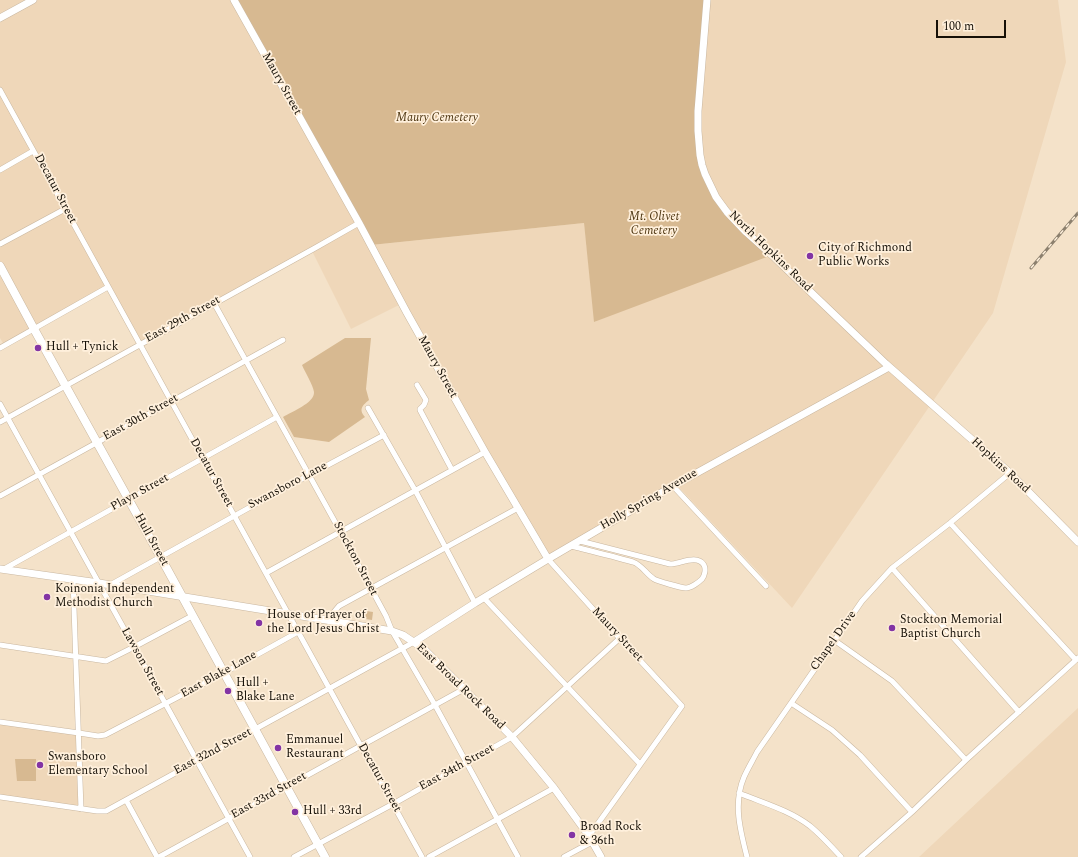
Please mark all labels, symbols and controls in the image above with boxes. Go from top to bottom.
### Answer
scale bar [938,12,1008,38]
text: 100 m [943,17,974,36]
street label: Maury Street [258,50,304,118]
park label: Maury Cemetery [396,112,478,126]
street label: Decatur Street [31,152,79,226]
street label: North Hopkins Road [725,208,815,296]
park label: Mt. Olivet Cemetery [629,211,679,239]
place label: City of Richmond Public Works [818,242,912,270]
marker: City of Richmond Public Works [805,251,815,261]
street label: East 29th Street [143,293,223,347]
street label: Maury Street [414,333,460,401]
place label: Hull + Tynick [46,341,118,355]
marker: Hull + Tynick [33,343,43,353]
street label: East 30th Street [101,391,181,445]
street label: Hopkins Road [968,435,1032,497]
street label: Decatur Street [186,436,236,510]
street label: Swansboro Lane [246,459,330,513]
street label: Holly Spring Avenue [598,466,700,534]
street label: Playn Street [108,471,172,515]
street label: Hull Street [131,511,171,569]
street label: Stockton Street [329,520,381,598]
place label: Koinonia Independent Methodist Church [55,583,174,611]
marker: Koinonia Independent Methodist Church [42,592,52,602]
street label: Maury Street [588,605,646,665]
street label: Chapel Drive [808,608,860,674]
place label: House of Prayer of the Lord Jesus Christ [267,609,379,637]
place label: Stockton Memorial Baptist Church [900,614,1002,642]
marker: House of Prayer of the Lord Jesus Christ [254,618,264,628]
marker: Stockton Memorial Baptist Church [887,623,897,633]
street label: Lawson Street [117,625,167,699]
street label: East Broad Rock Road [413,641,507,733]
street label: East Blake Lane [179,648,259,702]
place label: Hull + Blake Lane [236,677,295,705]
marker: Hull + Blake Lane [223,686,233,696]
street label: East 32nd Street [172,725,254,779]
place label: Emmanuel Restaurant [286,734,344,762]
street label: Decatur Street [354,741,404,815]
street label: East 34th Street [417,741,497,795]
marker: Emmanuel Restaurant [273,743,283,753]
place label: Swansboro Elementary School [48,751,148,779]
marker: Swansboro Elementary School [35,760,45,770]
street label: East 33rd Street [229,769,309,823]
place label: Hull + 33rd [303,805,362,819]
marker: Hull + 33rd [290,807,300,817]
place label: Broad Rock & 36th [580,821,642,849]
marker: Broad Rock & 36th [567,830,577,840]

